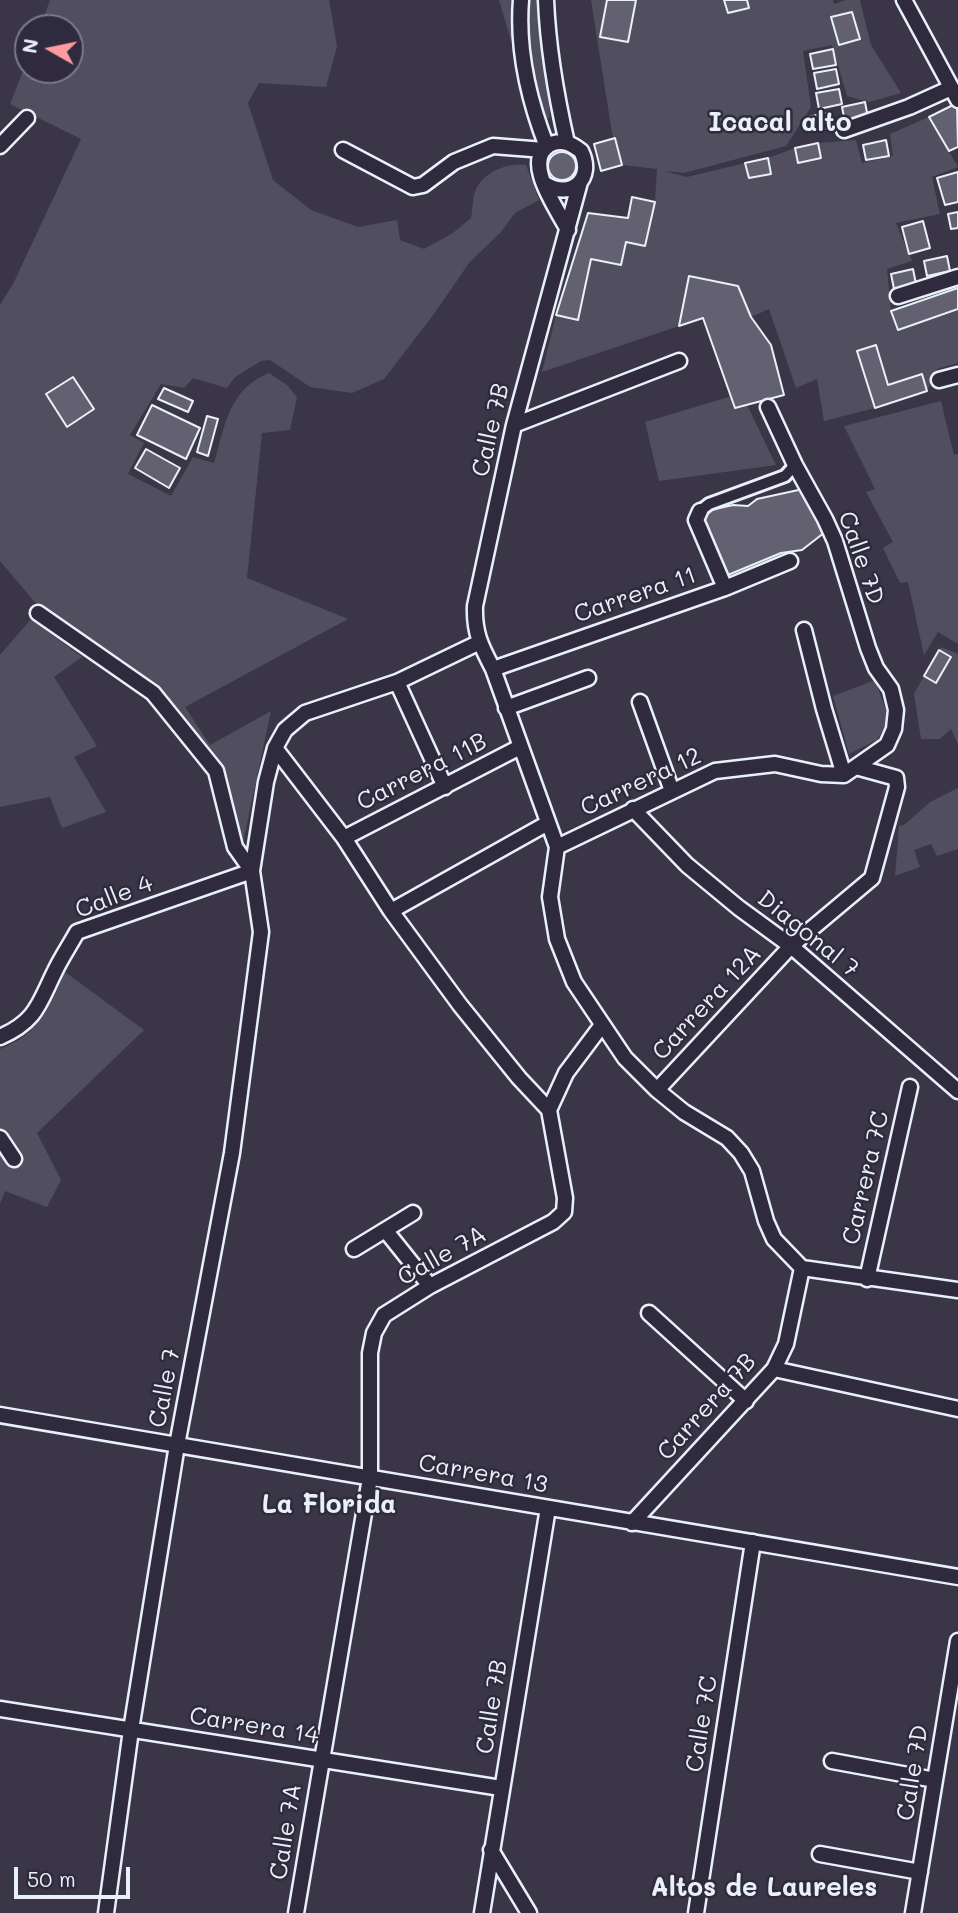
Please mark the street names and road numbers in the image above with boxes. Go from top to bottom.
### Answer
street label: Calle 7B [466,381,516,479]
street label: Calle 7D [832,508,890,608]
street label: Carrera 11 [570,561,700,629]
street label: Carrera 11B [352,727,492,817]
street label: Carrera 12 [576,742,706,822]
street label: Calle 4 [71,869,157,925]
street label: Diagonal 7 [751,884,865,984]
street label: Carrera 12A [647,940,767,1066]
street label: Carrera 7C [837,1108,895,1248]
street label: Calle 7A [393,1220,491,1292]
street label: Calle 7 [143,1346,187,1430]
street label: Carrera 7B [651,1348,763,1466]
street label: Carrera 13 [416,1448,550,1500]
street label: Calle 7B [470,1658,514,1756]
street label: Calle 7C [680,1674,724,1774]
street label: Carrera 14 [187,1702,321,1750]
street label: Calle 7D [891,1723,935,1823]
street label: Calle 7A [264,1782,308,1882]

